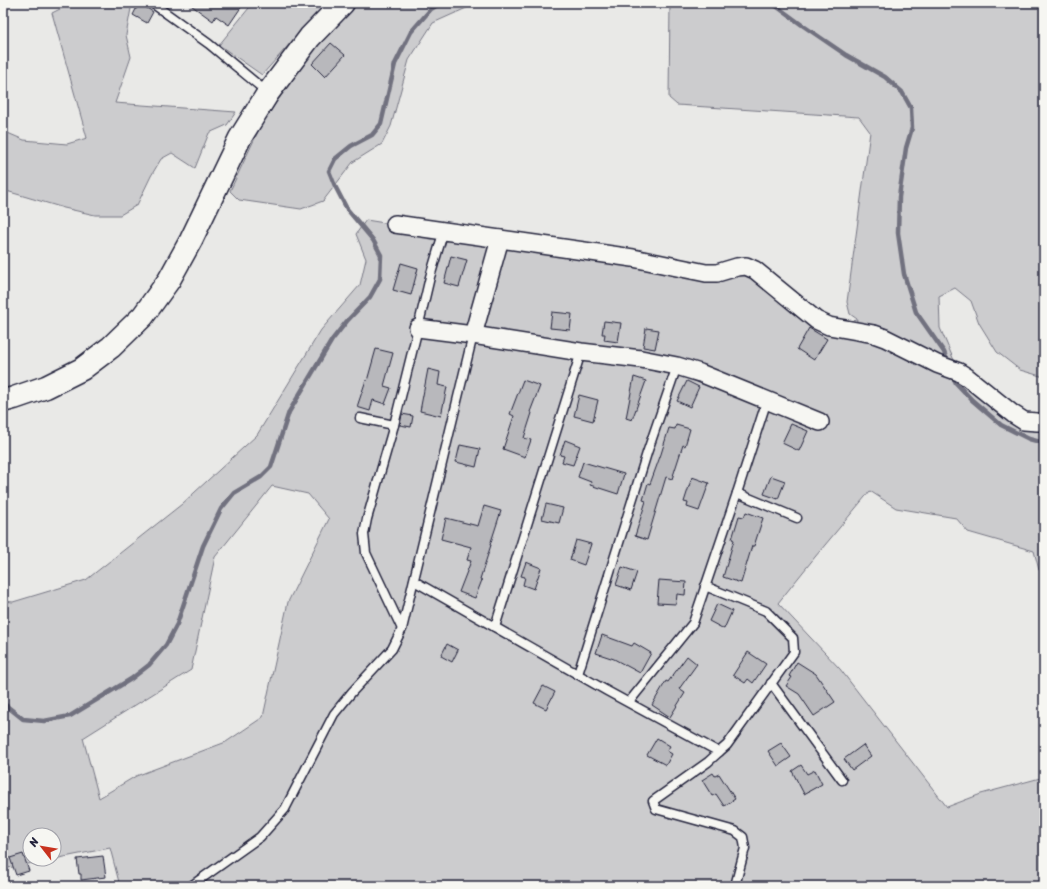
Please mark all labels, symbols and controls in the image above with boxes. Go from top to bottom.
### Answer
north arrow [22,827,62,867]
text: N [23,834,44,851]

